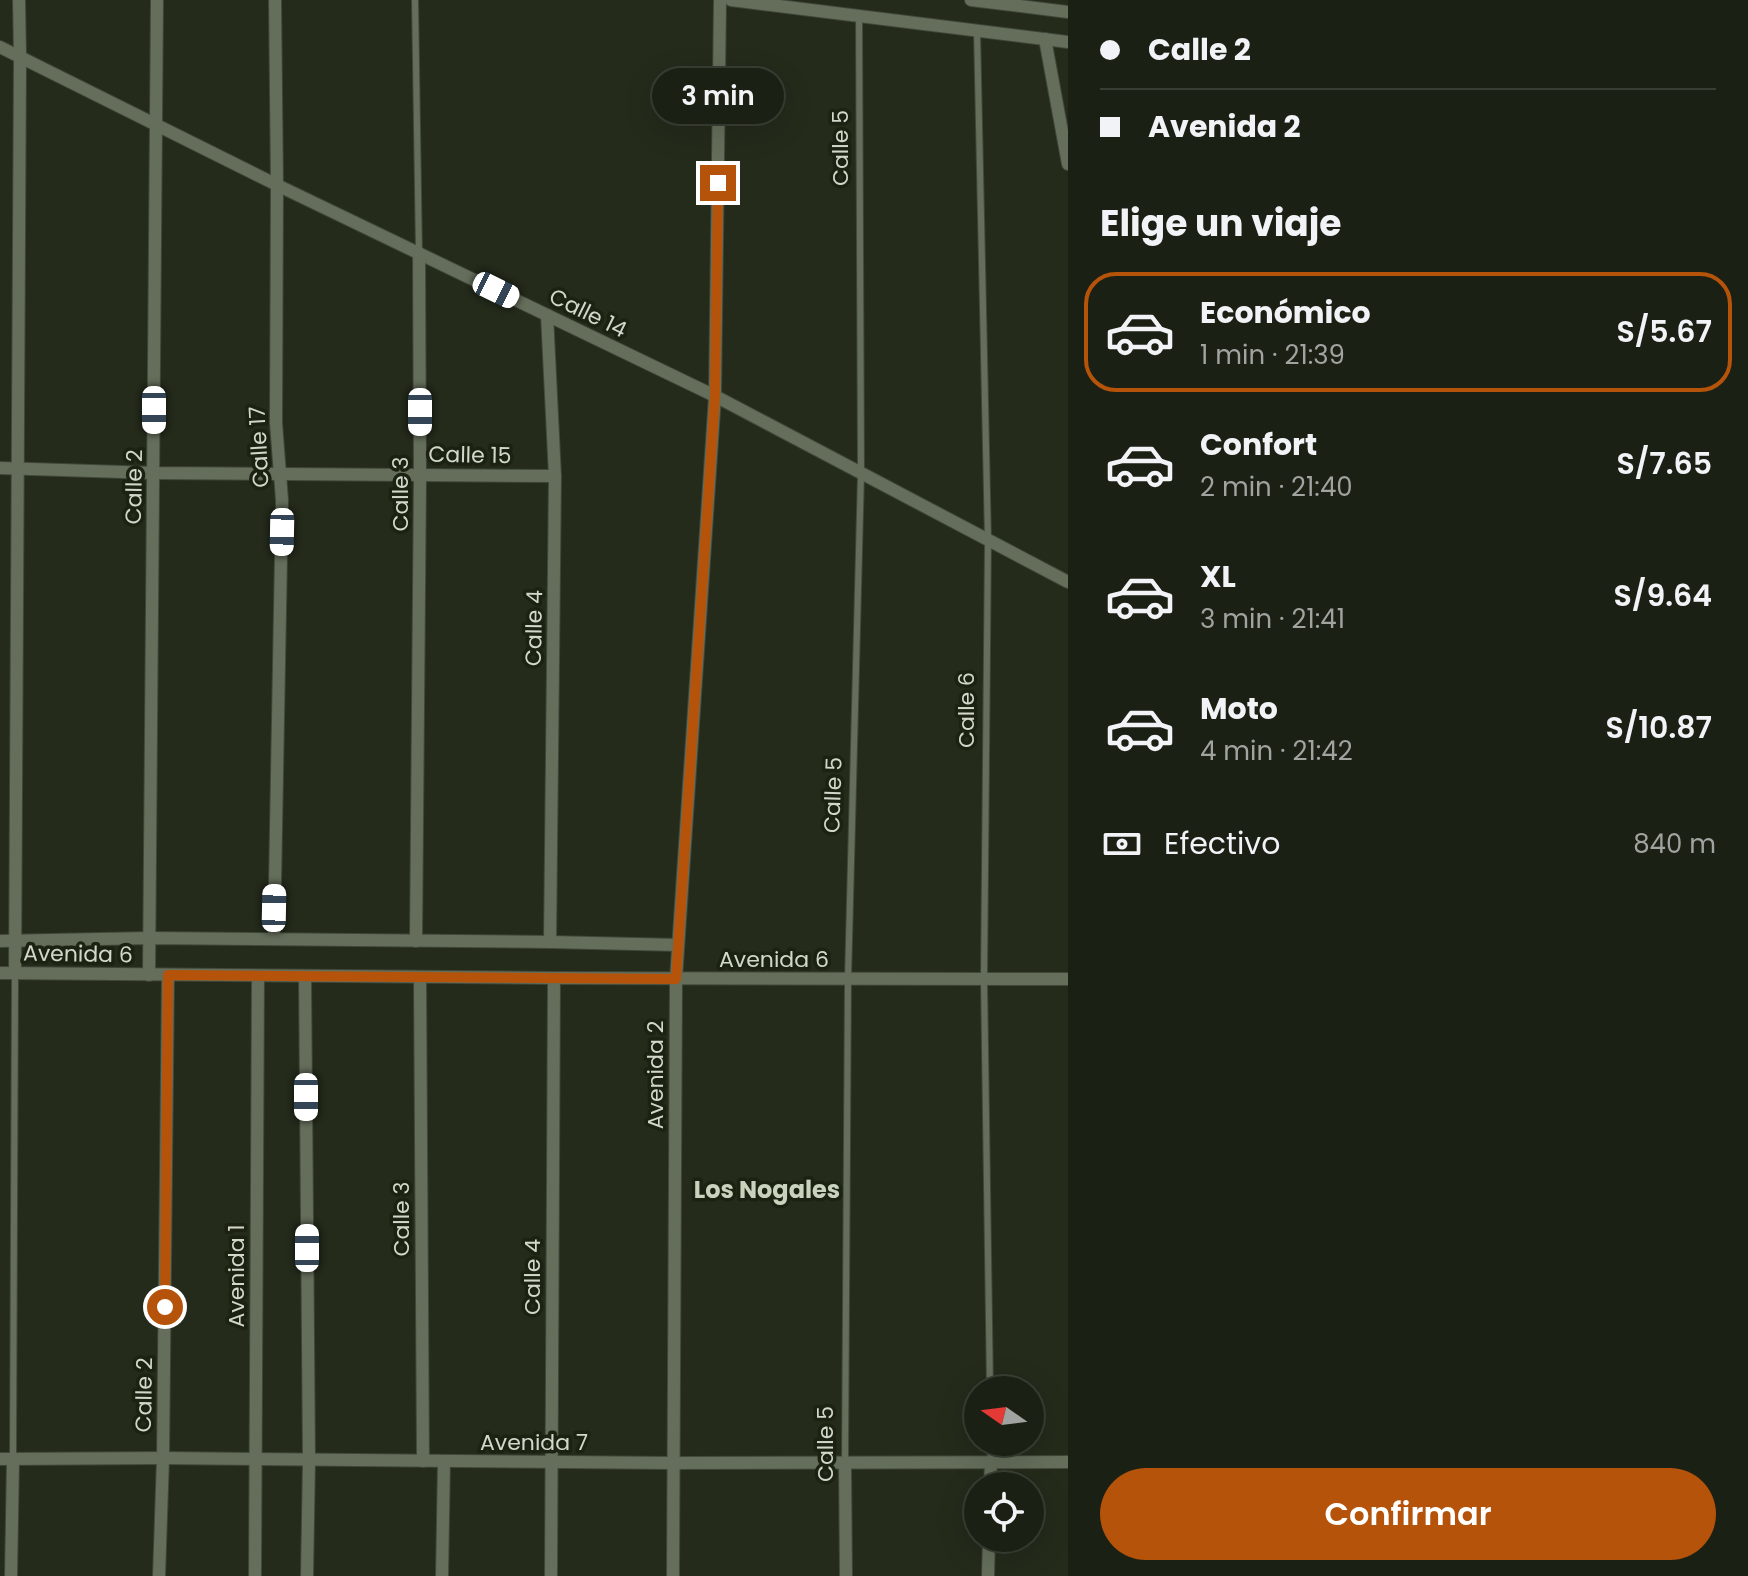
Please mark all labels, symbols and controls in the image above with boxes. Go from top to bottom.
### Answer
text: Calle 2 [1148,28,1251,71]
callout: 3 min [652,67,784,123]
text: 3 min [681,78,755,114]
text: Avenida 2 [1148,105,1301,148]
street label: Calle 5 [825,110,856,186]
route end [700,165,736,201]
text: Elige un viaje [1100,198,1342,249]
car [469,269,523,311]
street label: Calle 14 [544,281,632,345]
text: Económico [1200,291,1371,334]
icon: car [1104,296,1176,368]
text: S/5.67 [1616,310,1712,353]
text: 1 min · 21:39 [1200,337,1345,373]
car [142,386,166,434]
car [408,388,432,436]
street label: Calle 17 [241,406,277,488]
text: Confort [1200,423,1317,466]
icon: car [1104,428,1176,500]
street label: Calle 15 [428,439,512,471]
text: S/7.65 [1616,442,1712,485]
street label: Calle 2 [118,449,150,525]
street label: Calle 3 [385,456,416,532]
text: 2 min · 21:40 [1200,469,1353,505]
car [270,508,294,556]
text: XL [1200,555,1236,598]
icon: car [1104,560,1176,632]
text: S/9.64 [1614,574,1712,617]
street label: Calle 4 [518,590,550,666]
text: 3 min · 21:41 [1200,601,1345,637]
street label: Calle 6 [951,672,982,748]
text: Moto [1200,687,1278,730]
icon: car [1104,692,1176,764]
text: S/10.87 [1605,706,1712,749]
text: 4 min · 21:42 [1200,733,1353,769]
street label: Calle 5 [816,756,850,834]
icon: cash [1100,822,1144,866]
text: Efectivo [1164,822,1280,865]
text: 840 m [1633,826,1716,862]
car [262,884,286,932]
street label: Avenida 6 [23,938,133,970]
street label: Avenida 6 [719,944,829,975]
street label: Avenida 2 [640,1021,671,1129]
car [294,1073,318,1121]
district label: Los Nogales [694,1173,840,1206]
street label: Calle 3 [386,1181,417,1257]
car [295,1224,319,1272]
street label: Avenida 1 [221,1225,252,1327]
street label: Calle 4 [517,1239,548,1315]
route start [147,1289,183,1325]
street label: Calle 2 [128,1357,160,1433]
north arrow [964,1376,1044,1456]
map controls [964,1376,1044,1552]
street label: Calle 5 [810,1406,841,1482]
street label: Avenida 7 [480,1427,588,1458]
button: Confirmar [1100,1468,1716,1560]
button: locate [964,1472,1044,1552]

